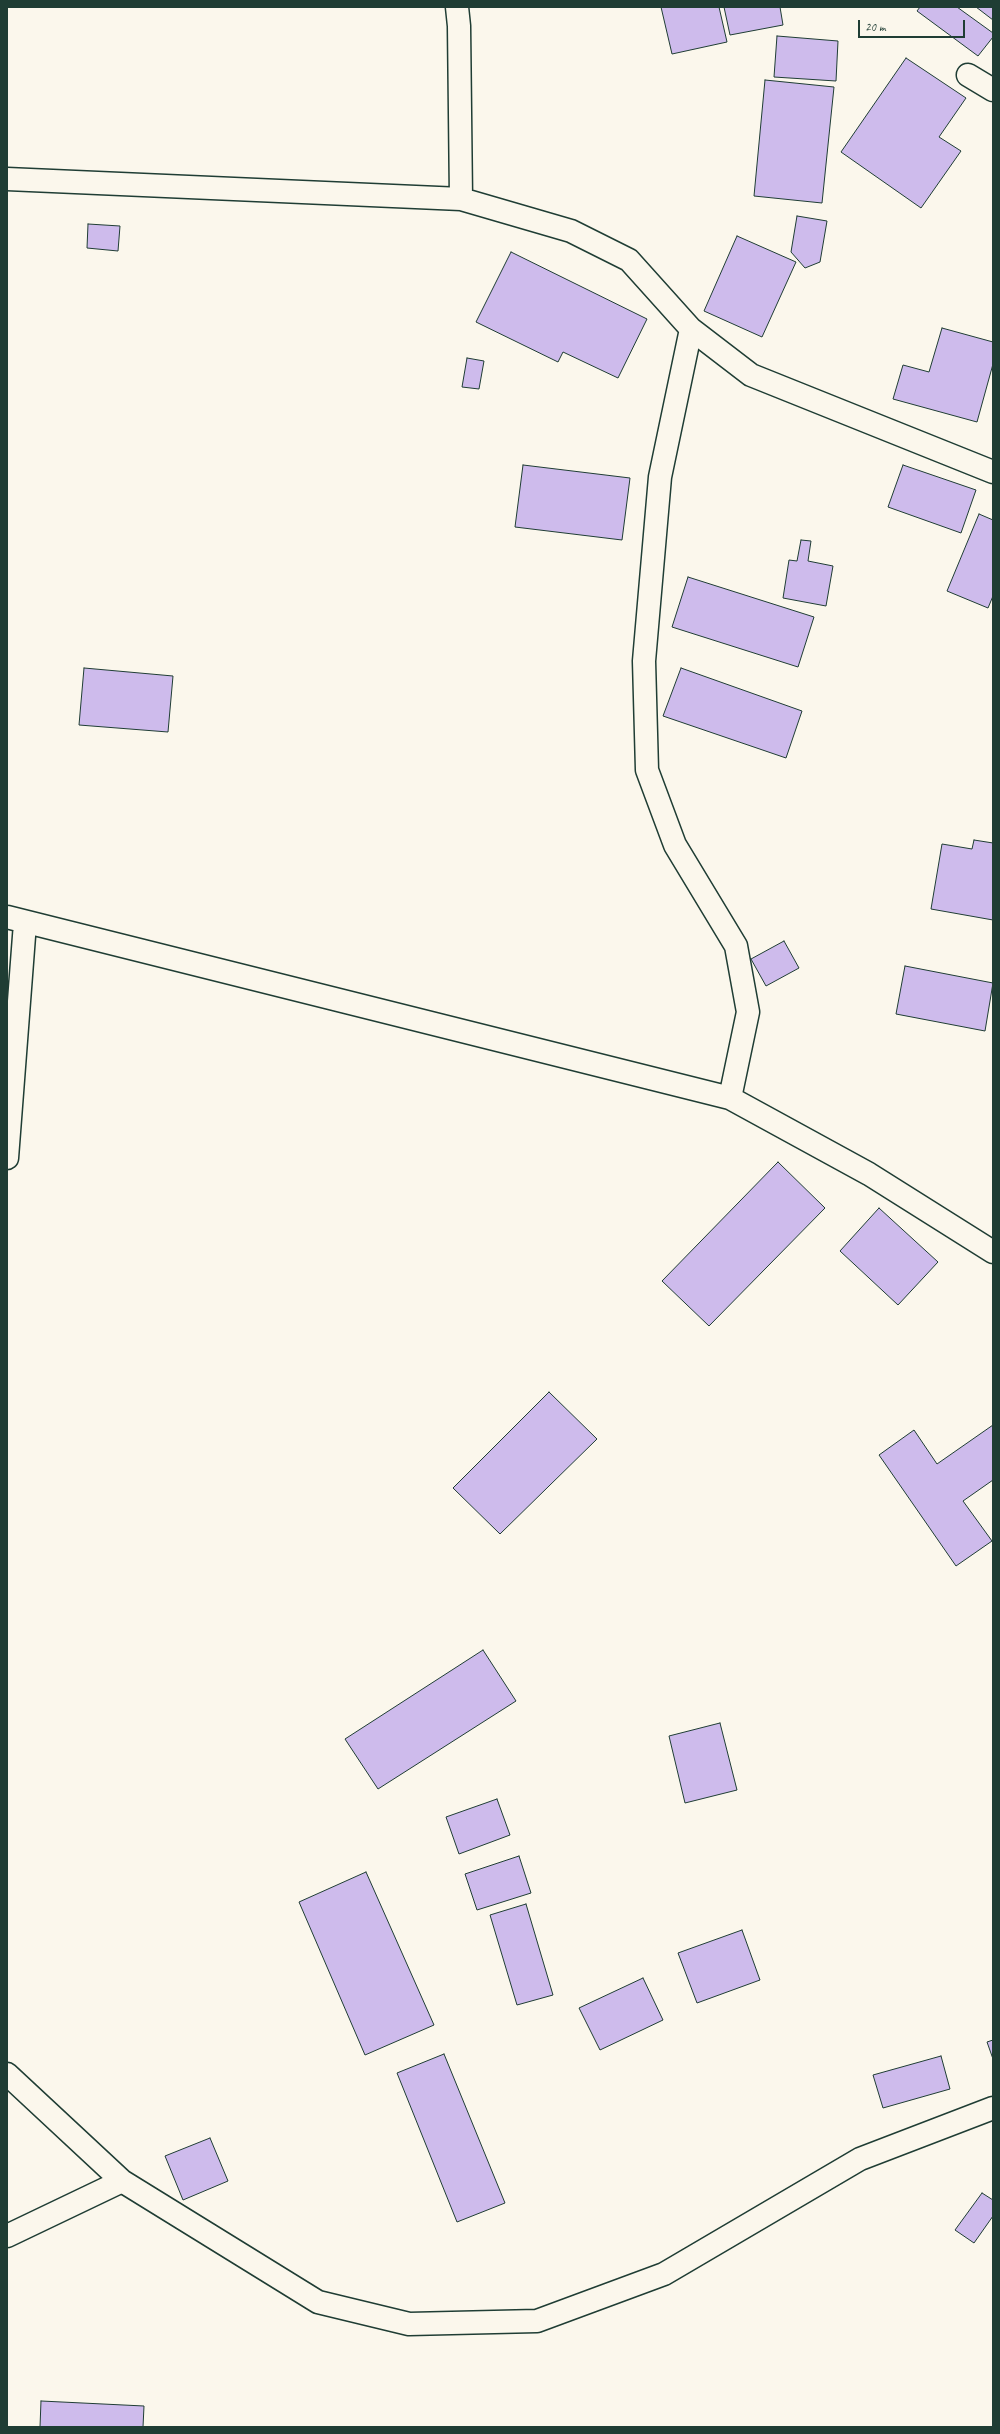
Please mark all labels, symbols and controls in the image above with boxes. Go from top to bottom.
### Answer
scale bar [860,12,967,38]
text: 20 m [865,19,885,35]

